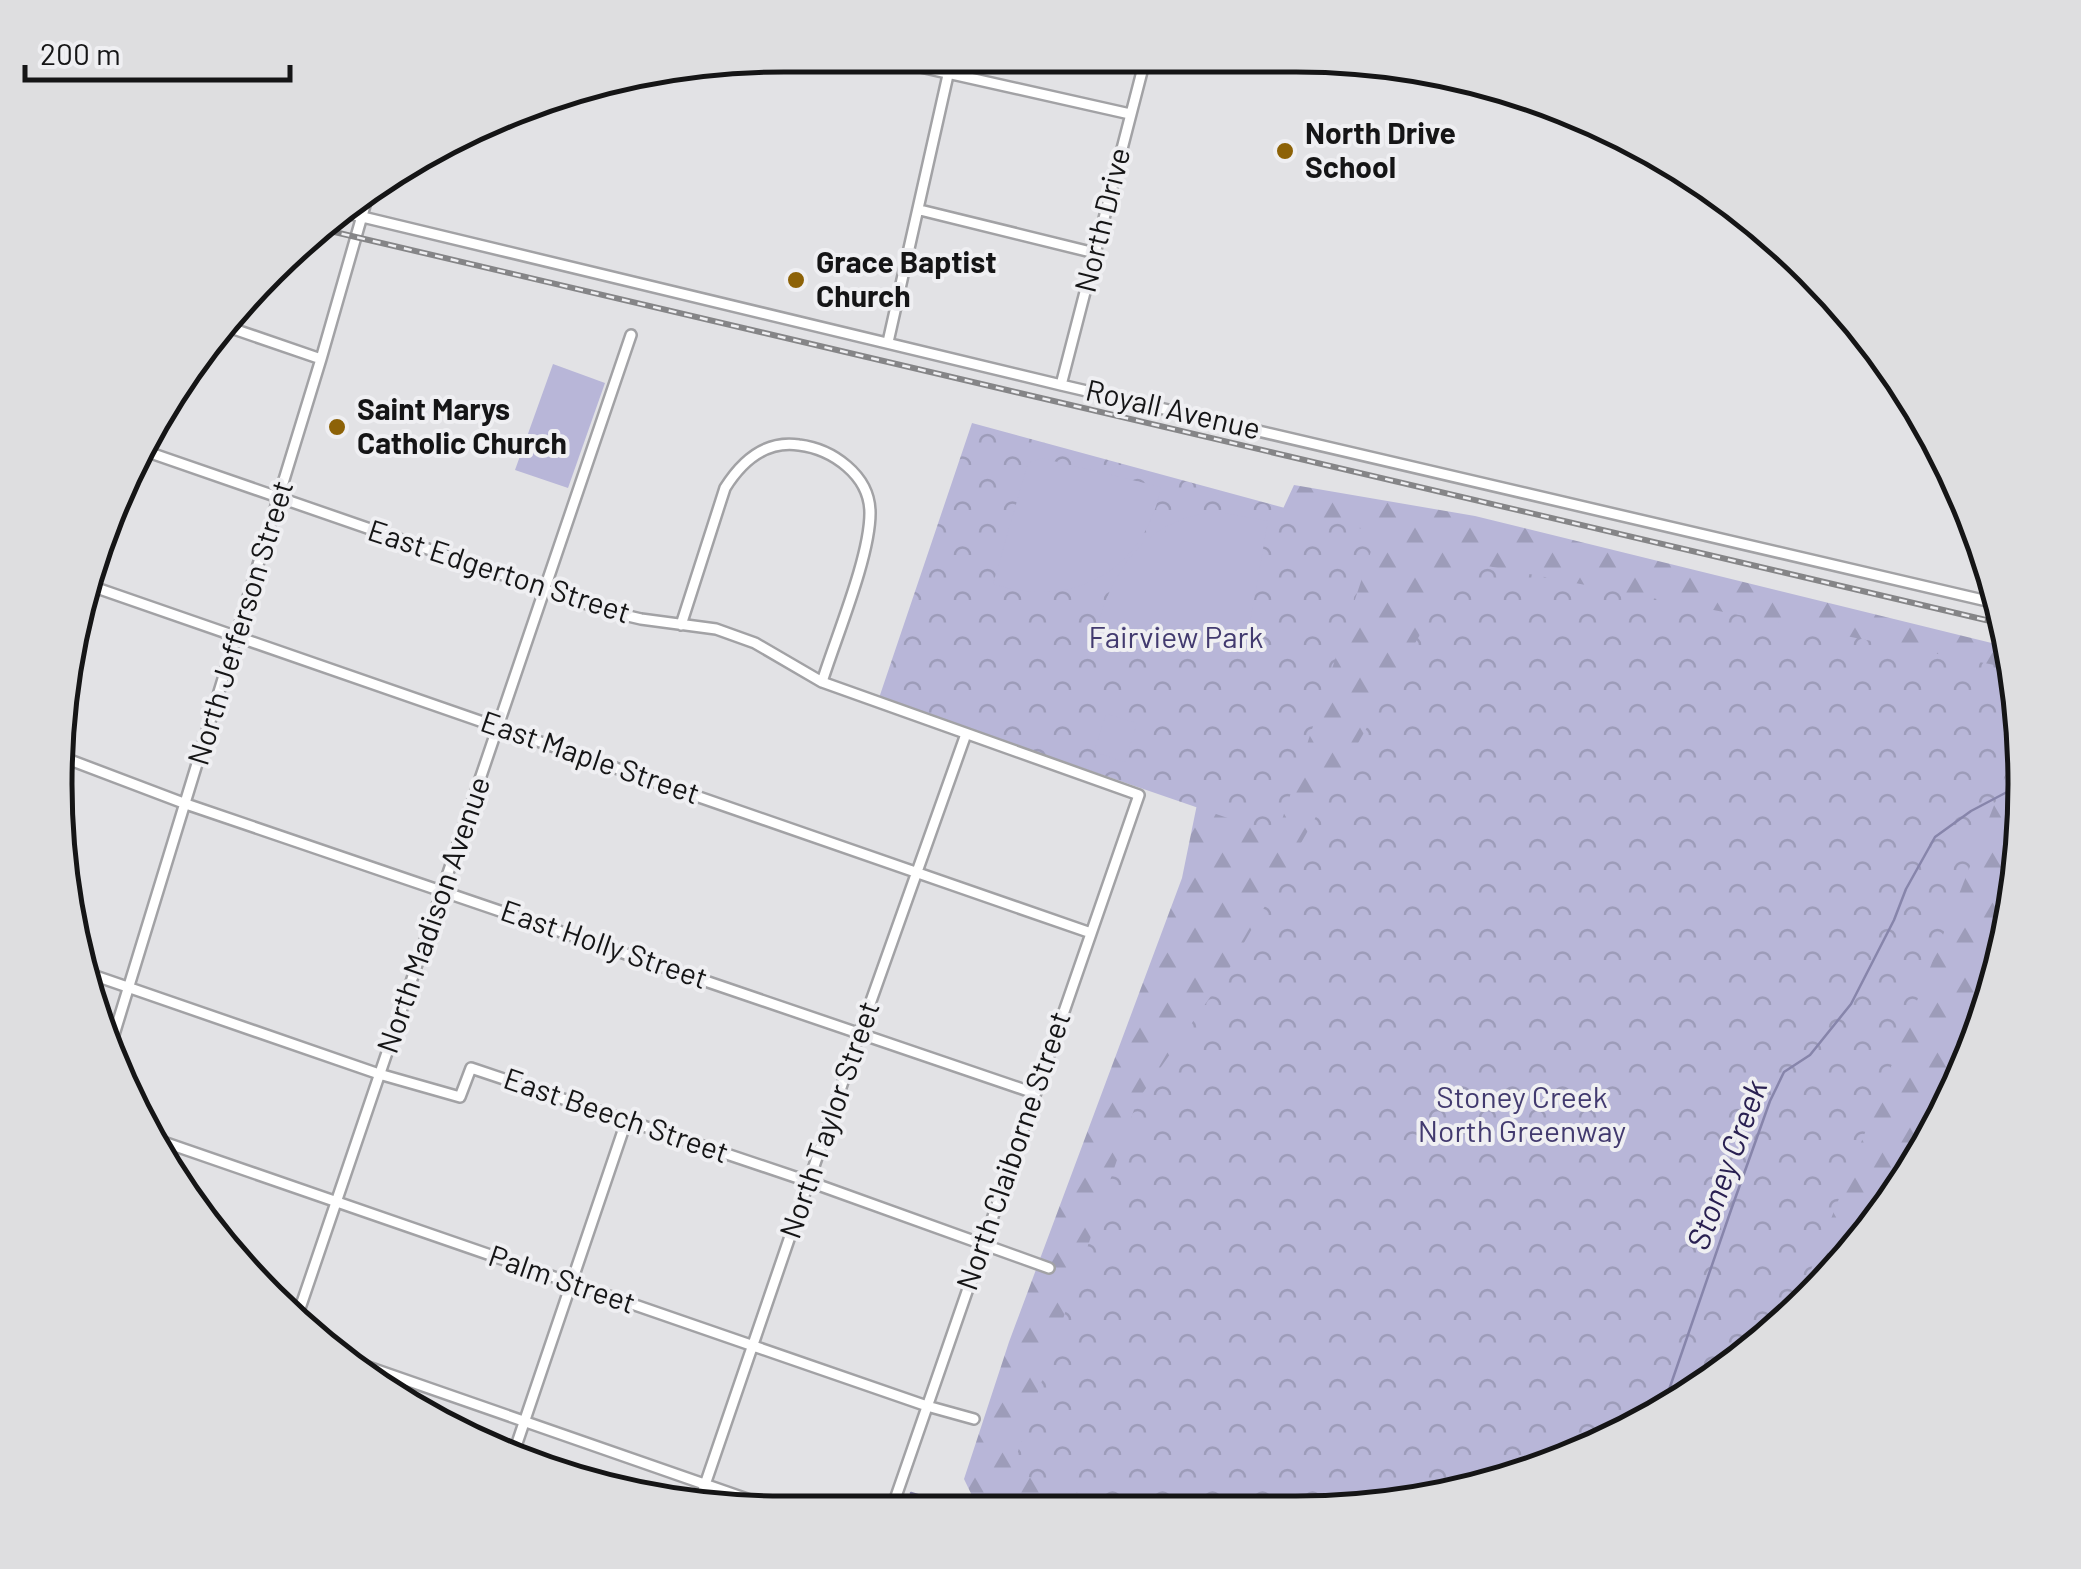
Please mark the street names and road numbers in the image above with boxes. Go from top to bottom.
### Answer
street label: North Drive [1066,143,1136,296]
street label: Royall Avenue [1083,370,1264,446]
street label: North Jefferson Street [179,476,300,769]
street label: East Edgerton Street [364,511,635,629]
street label: East Maple Street [477,702,705,810]
street label: North Madison Avenue [368,771,496,1057]
street label: East Holly Street [497,891,713,995]
street label: North Taylor Street [771,996,886,1243]
street label: North Claiborne Street [947,1006,1077,1294]
street label: East Beech Street [500,1059,734,1169]
street label: Palm Street [485,1236,641,1320]

